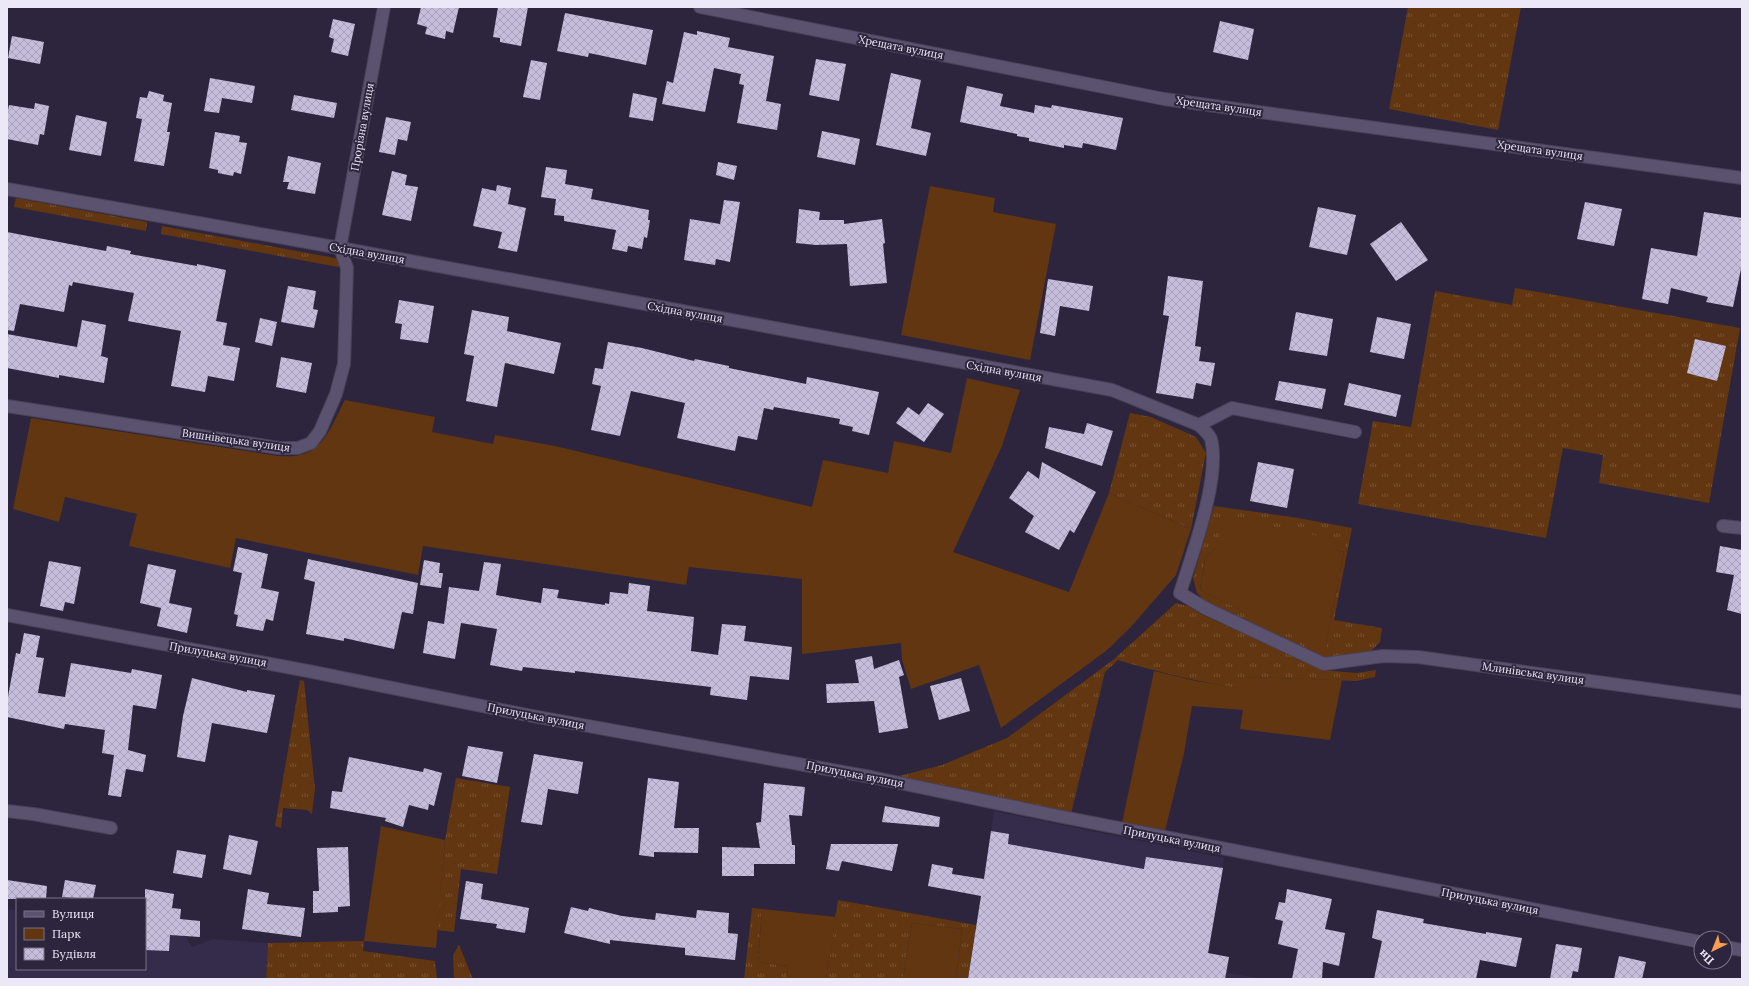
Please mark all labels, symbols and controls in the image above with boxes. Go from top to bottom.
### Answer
street label: Хрещата вулиця [857,32,945,62]
street label: Прорізна вулиця [347,82,377,172]
street label: Хрещата вулиця [1175,93,1263,119]
street label: Хрещата вулиця [1496,137,1584,163]
street label: Східна вулиця [328,239,406,267]
street label: Східна вулиця [646,298,724,326]
street label: Східна вулиця [965,357,1043,385]
street label: Вишнівецька вулиця [181,425,291,455]
street label: Прилуцька вулиця [168,639,268,669]
street label: Млинівська вулиця [1481,659,1585,687]
street label: Прилуцька вулиця [486,700,586,732]
street label: Прилуцька вулиця [805,758,905,790]
street label: Прилуцька вулиця [1122,823,1222,855]
street label: Прилуцька вулиця [1440,885,1540,917]
legend [16,898,146,970]
text: Вулиця [52,906,94,921]
text: Парк [52,926,81,941]
north arrow [1693,930,1733,970]
text: Будівля [52,946,96,961]
text: Пн [1696,947,1717,968]

